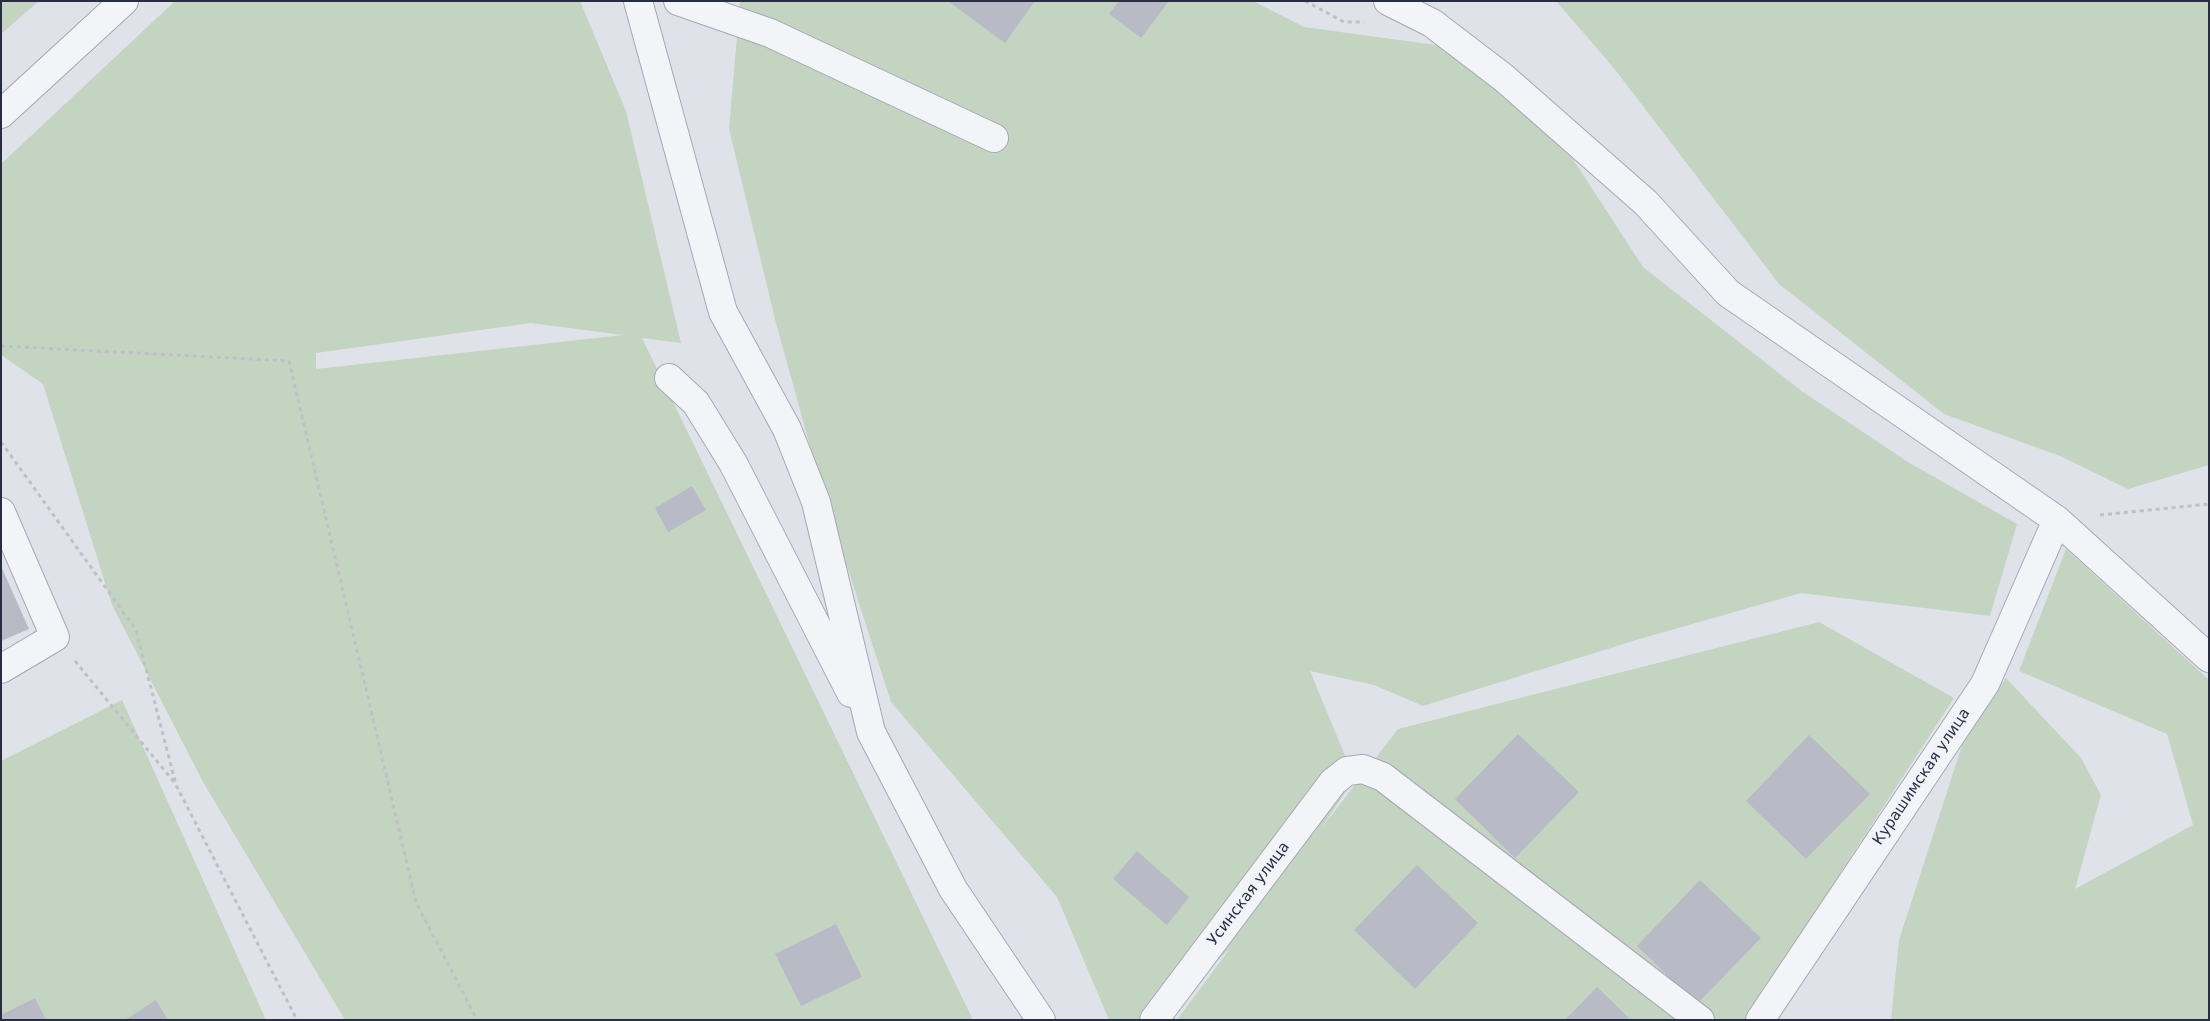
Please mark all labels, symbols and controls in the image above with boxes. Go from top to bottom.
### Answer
street label: Курашимская улица [1870,705,1974,849]
street label: Усинская улица [1204,839,1294,949]

